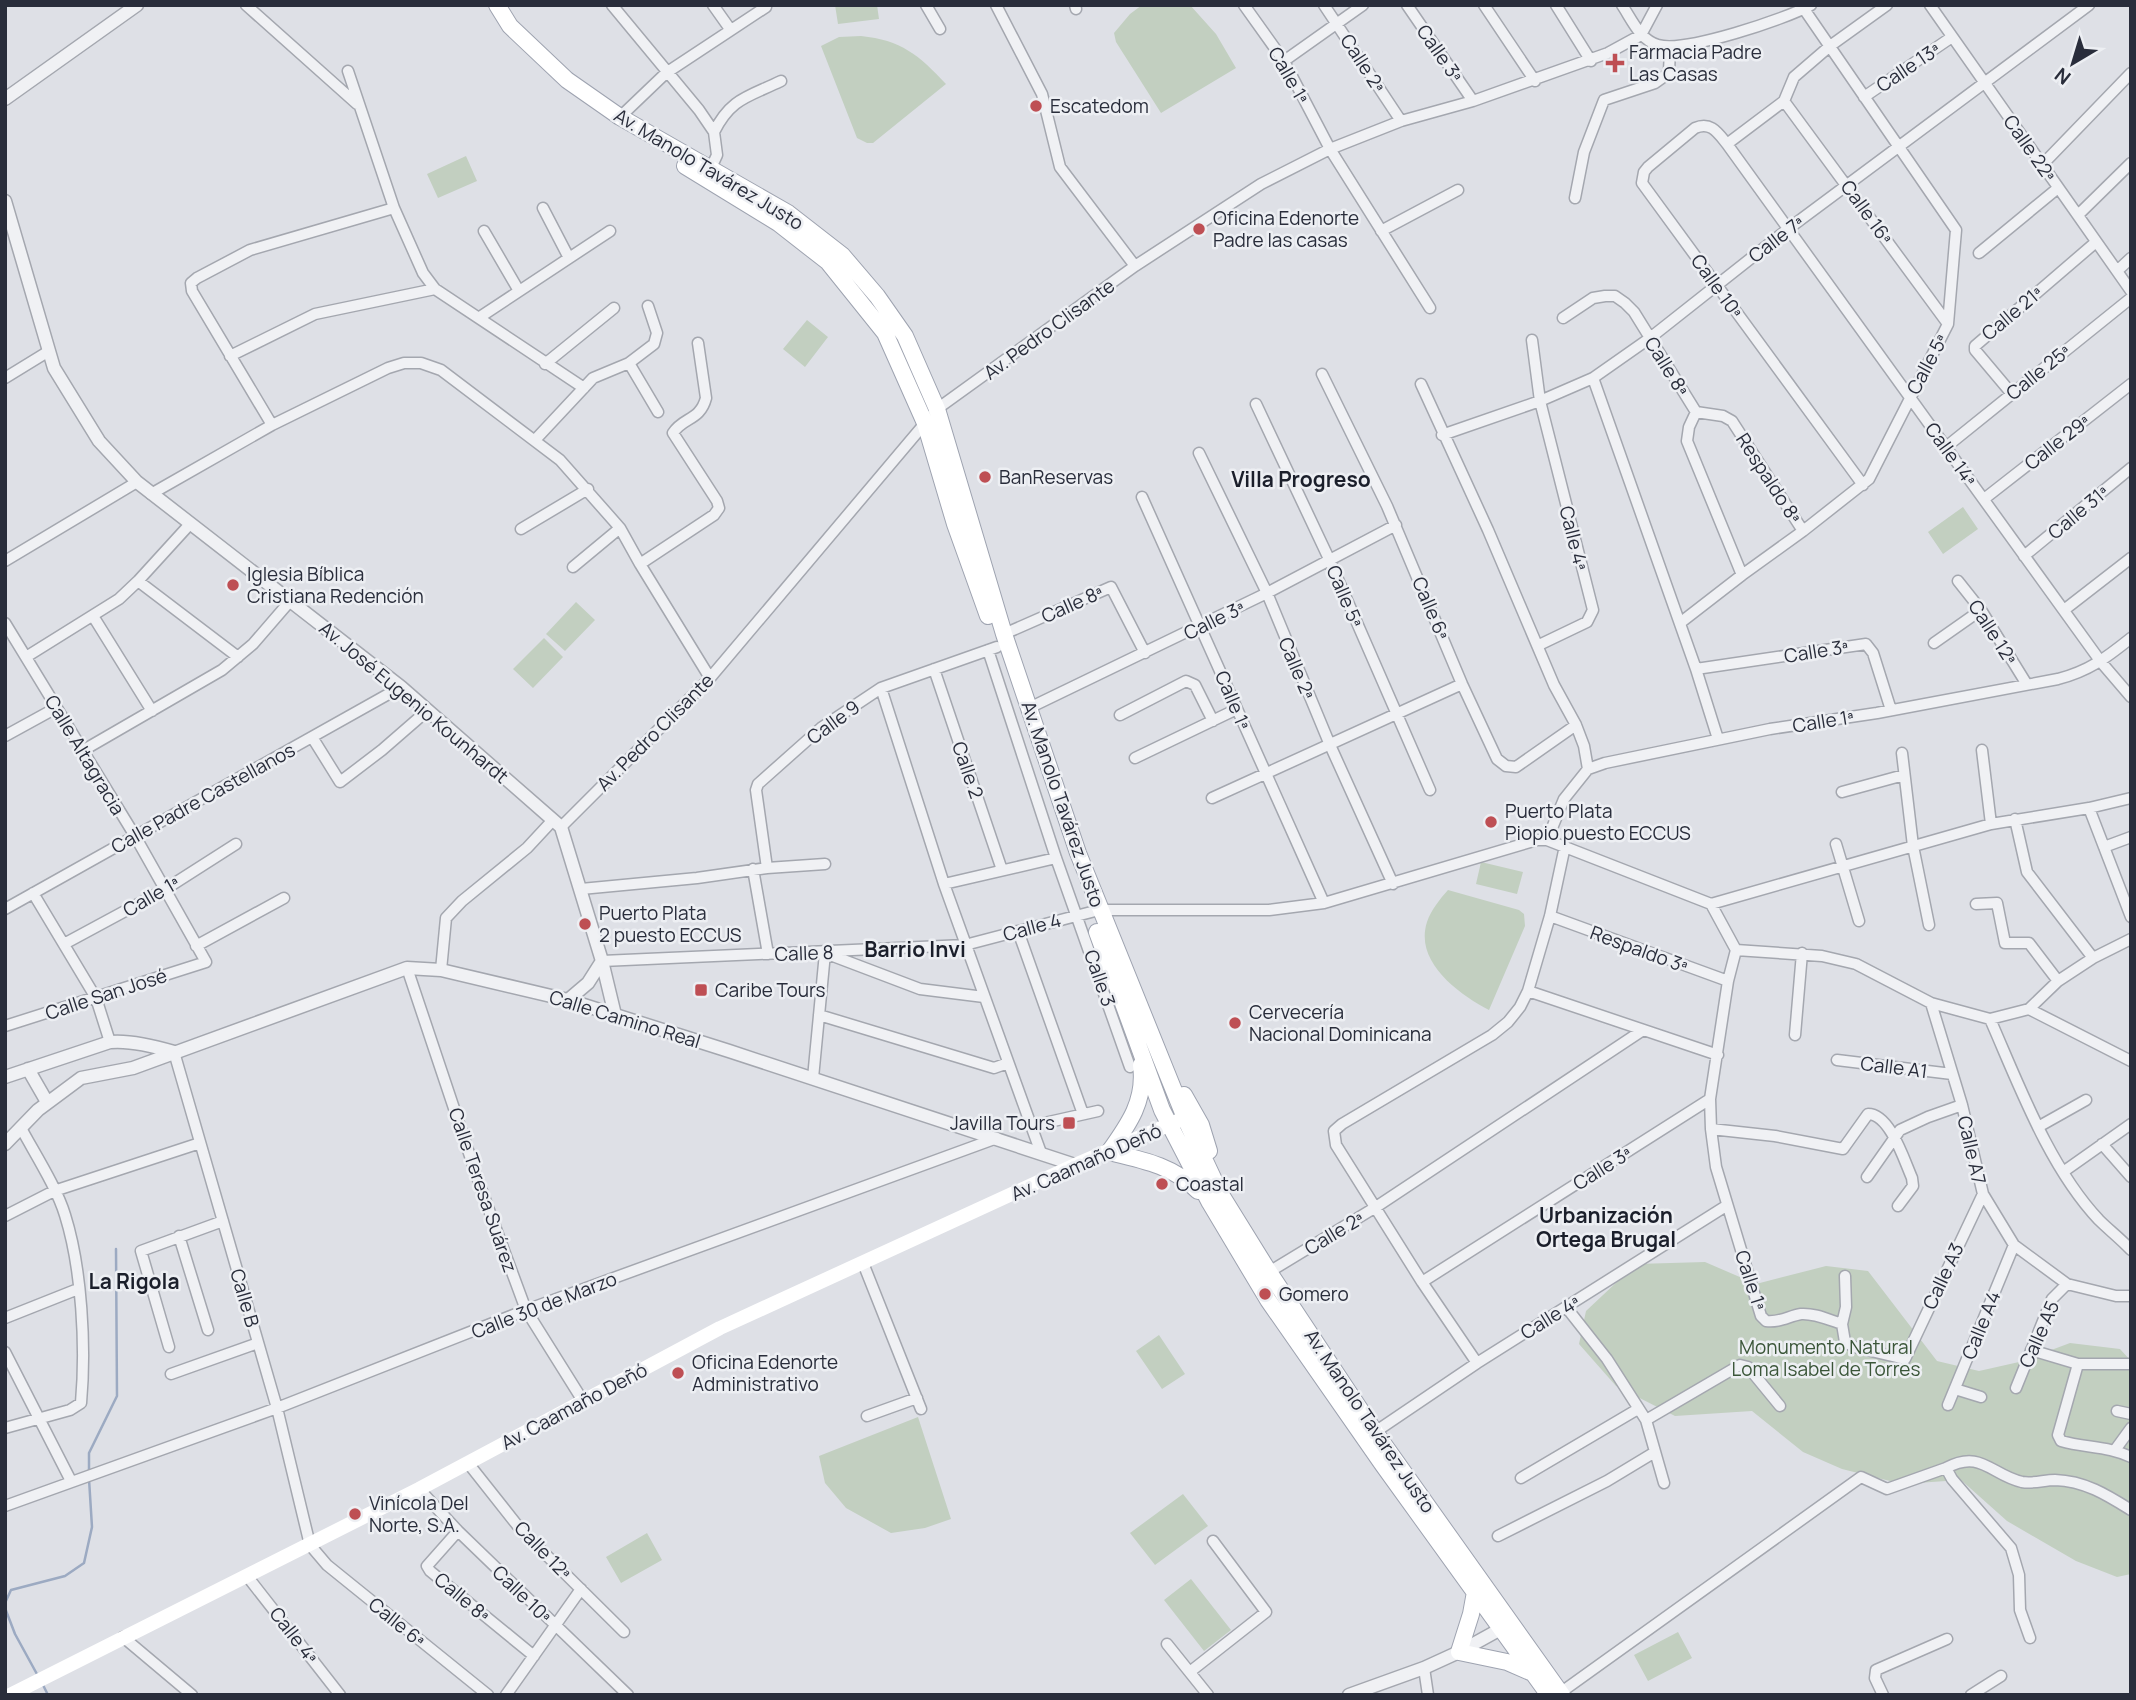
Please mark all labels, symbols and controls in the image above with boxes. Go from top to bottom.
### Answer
street label: Calle 3ª [1411,19,1469,87]
north arrow [2038,28,2108,98]
street label: Calle 2ª [1334,29,1392,97]
street label: Calle 13ª [1871,36,1945,98]
place label: Farmacia Padre Las Casas [1629,39,1762,87]
street label: Calle 1ª [1262,42,1316,108]
marker: Farmacia Padre Las Casas [1607,55,1623,71]
text: N [2049,62,2076,91]
place label: Escatedom [1050,93,1149,119]
marker: Escatedom [1028,98,1044,114]
street label: Av. Manolo Tavárez Justo [610,102,808,236]
street label: Calle 22ª [1998,110,2062,186]
street label: Calle 16ª [1835,175,1899,249]
place label: Oficina Edenorte Padre las casas [1213,205,1359,253]
street label: Calle 7ª [1743,210,1809,268]
marker: Oficina Edenorte Padre las casas [1191,221,1207,237]
street label: Calle 10ª [1685,249,1749,323]
street label: Av. Pedro Clisante [978,273,1120,385]
street label: Calle 21ª [1976,280,2048,346]
street label: Calle 5ª [1900,329,1954,399]
street label: Calle 8ª [1639,332,1695,400]
street label: Calle 25ª [2000,338,2076,406]
street label: Calle 29ª [2019,408,2095,476]
street label: Calle 14ª [1919,417,1983,491]
street label: Respaldo 8ª [1730,428,1808,528]
place label: BanReservas [999,464,1113,490]
district label: Villa Progreso [1231,465,1371,493]
marker: BanReservas [977,469,993,485]
street label: Calle 31ª [2042,479,2114,545]
street label: Calle 4ª [1554,503,1594,573]
place label: Iglesia Bíblica Cristiana Redención [247,561,424,609]
street label: Calle 5ª [1320,561,1370,631]
street label: Calle 6ª [1406,573,1456,643]
marker: Iglesia Bíblica Cristiana Redención [225,577,241,593]
street label: Calle 8ª [1037,579,1107,629]
street label: Calle 3ª [1179,594,1249,646]
street label: Calle 12ª [1962,595,2024,669]
street label: Av. José Eugenio Kounhardt [314,615,514,789]
street label: Calle 2ª [1272,633,1322,703]
street label: Calle 3ª [1782,633,1850,669]
street label: Calle 1ª [1209,667,1257,733]
street label: Av. Pedro Clisante [591,668,719,796]
street label: Calle Altagracia [39,690,131,820]
street label: Calle 9 [801,694,865,750]
street label: Av. Manolo Tavárez Justo [1015,697,1111,911]
street label: Calle 1ª [1791,703,1855,739]
street label: Calle Padre Castellanos [106,737,300,859]
street label: Calle 2 [946,738,990,802]
place label: Puerto Plata Piopio puesto ECCUS [1505,798,1691,846]
marker: Puerto Plata Piopio puesto ECCUS [1483,814,1499,830]
street label: Calle 1ª [118,869,184,923]
place label: Puerto Plata 2 puesto ECCUS [599,900,742,948]
street label: Calle 4 [1000,907,1064,947]
marker: Puerto Plata 2 puesto ECCUS [577,916,593,932]
street label: Respaldo 3ª [1587,919,1691,979]
district label: Barrio Invi [864,935,966,963]
street label: Calle 8 [774,939,834,967]
street label: Calle 3 [1078,946,1122,1010]
street label: Calle San José [42,962,170,1026]
place label: Caribe Tours [715,977,825,1003]
marker: Caribe Tours [693,982,709,998]
street label: Calle Camino Real [546,984,704,1054]
place label: Cervecería Nacional Dominicana [1249,999,1432,1047]
marker: Cervecería Nacional Dominicana [1227,1015,1243,1031]
street label: Calle A1 [1859,1050,1929,1084]
street label: Calle Teresa Suárez [443,1104,523,1276]
place label: Javilla Tours [950,1110,1055,1136]
street label: Calle A7 [1952,1113,1992,1187]
marker: Javilla Tours [1061,1115,1077,1131]
street label: Av. Caamaño Deñó [1007,1117,1165,1207]
street label: Calle 3ª [1568,1140,1636,1196]
place label: Coastal [1176,1171,1244,1197]
marker: Coastal [1154,1176,1170,1192]
district label: Urbanización Ortega Brugal [1536,1201,1676,1253]
street label: Calle 2ª [1300,1205,1368,1261]
street label: Calle A3 [1916,1239,1970,1313]
street label: Calle 1ª [1729,1247,1773,1313]
street label: Calle 30 de Marzo [467,1265,621,1345]
street label: Calle B [224,1266,266,1331]
district label: La Rigola [88,1267,180,1295]
place label: Gomero [1279,1281,1349,1307]
marker: Gomero [1257,1286,1273,1302]
street label: Calle A4 [1955,1287,2007,1363]
street label: Calle 4ª [1515,1289,1585,1345]
street label: Calle A5 [2013,1296,2065,1372]
street label: Av. Manolo Tavárez Justo [1299,1324,1441,1518]
park label: Monumento Natural Loma Isabel de Torres [1732,1334,1920,1382]
place label: Oficina Edenorte Administrativo [692,1349,838,1397]
street label: Av. Caamaño Deñó [496,1356,652,1456]
marker: Oficina Edenorte Administrativo [670,1365,686,1381]
place label: Vinícola Del Norte, S.A. [369,1490,469,1538]
marker: Vinícola Del Norte, S.A. [347,1506,363,1522]
street label: Calle 12ª [509,1515,577,1585]
street label: Calle 10ª [487,1559,557,1629]
street label: Calle 8ª [429,1566,495,1628]
street label: Calle 6ª [363,1591,431,1653]
street label: Calle 4ª [264,1601,324,1669]

